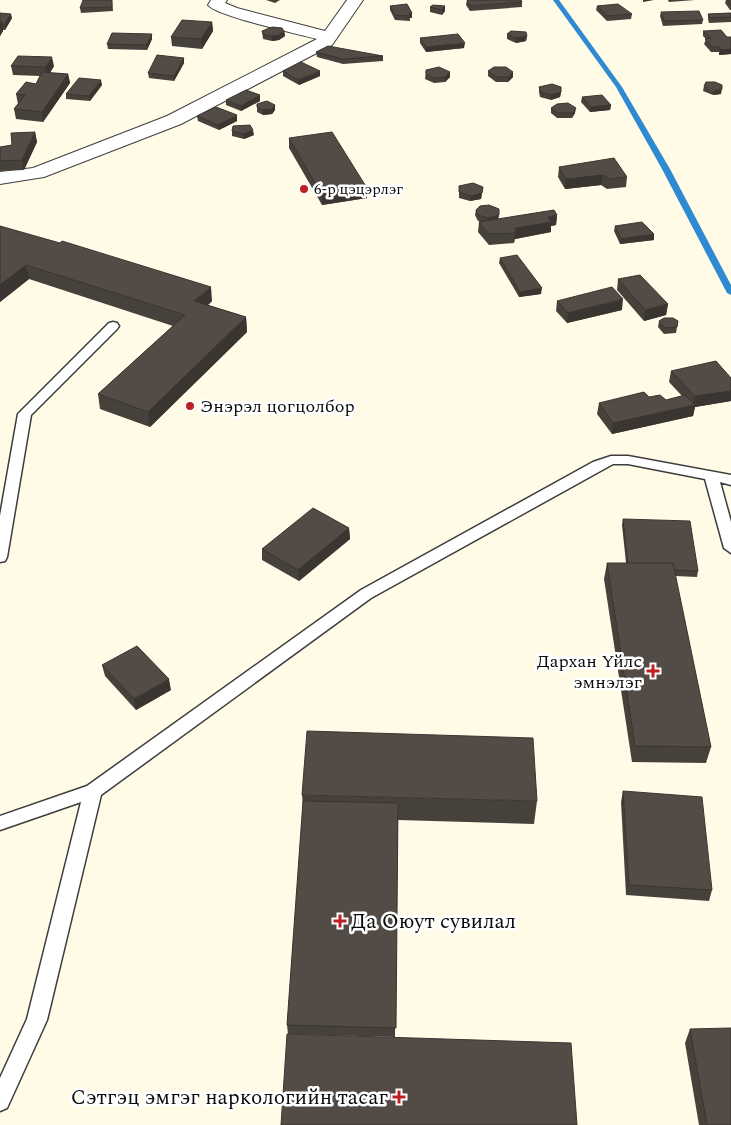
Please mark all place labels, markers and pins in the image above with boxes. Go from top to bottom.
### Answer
place label: 6-р цэцэрлэг [314,178,403,201]
marker: 6-р цэцэрлэг [298,183,310,195]
place label: Энэрэл цогцолбор [200,393,355,420]
marker: Энэрэл цогцолбор [184,400,196,412]
place label: Дархан Үйлс эмнэлэг [537,648,642,696]
marker: Дархан Үйлс эмнэлэг [646,664,660,678]
place label: Да Оюут сувилал [351,906,516,938]
marker: Да Оюут сувилал [333,914,347,928]
place label: Сэтгэц эмгэг наркологийн тасаг [71,1082,388,1114]
marker: Сэтгэц эмгэг наркологийн тасаг [392,1090,406,1104]

